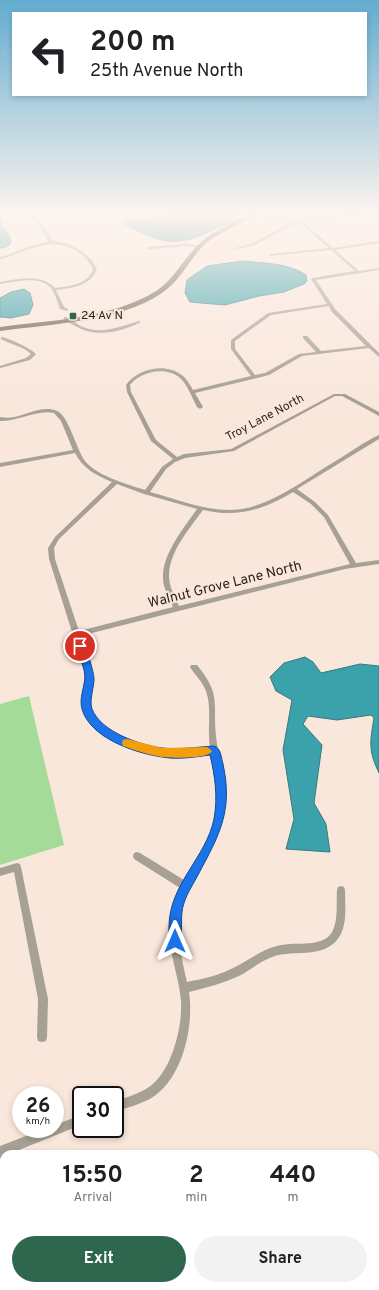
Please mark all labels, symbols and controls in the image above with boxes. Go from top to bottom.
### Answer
text: 200 m [90,25,176,61]
icon: left [24,28,76,80]
text: 25th Avenue North [90,60,243,83]
place label: 24 Av N [81,308,123,324]
marker: 24 Av N [68,311,78,321]
street label: Troy Lane North [223,391,307,445]
street label: Walnut Grove Lane North [146,558,304,612]
pin [63,629,97,663]
icon: arrive [69,635,91,657]
position arrow [154,920,196,962]
speed limit sign: 30 [72,1086,124,1138]
text: 26 [26,1094,50,1120]
text: km/h [26,1115,50,1128]
text: 15:50 [63,1161,123,1191]
text: 2 [189,1161,204,1191]
text: 440 [270,1161,316,1191]
text: Arrival [73,1190,112,1206]
text: min [186,1190,207,1206]
text: m [288,1190,299,1206]
button: Exit [12,1236,186,1282]
button: Share [194,1236,367,1282]

